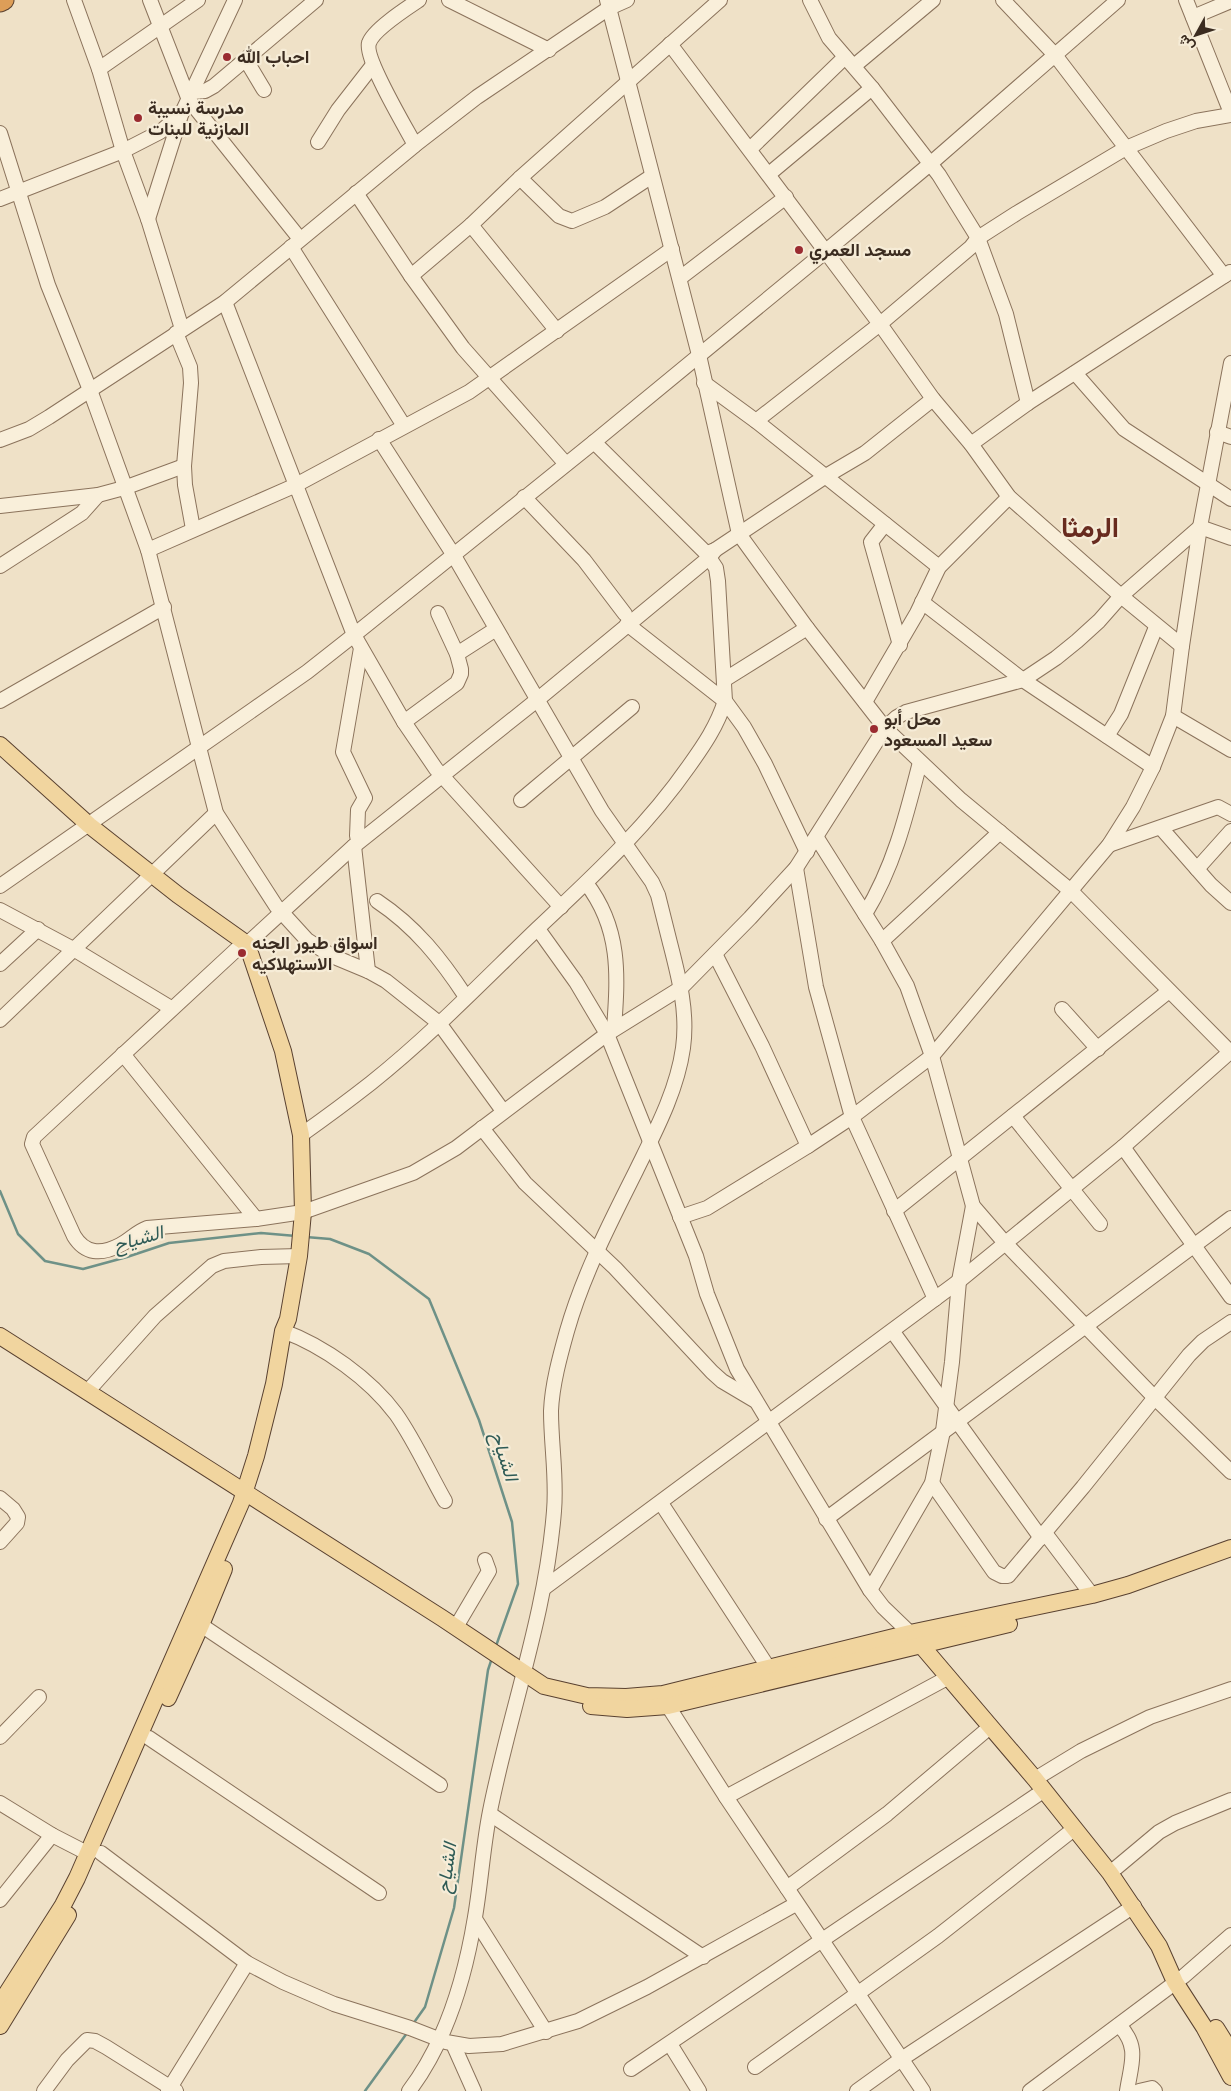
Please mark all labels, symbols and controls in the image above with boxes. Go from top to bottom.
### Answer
north arrow [1171,10,1221,60]
text: ش [1174,28,1201,56]
place label: احباب الله [237,45,309,73]
marker: احباب الله [221,51,233,63]
place label: مدرسة نسيبة المازنية للبنات [148,96,249,145]
marker: مدرسة نسيبة المازنية للبنات [132,112,144,124]
place label: مسجد العمري [809,238,912,266]
marker: مسجد العمري [793,244,805,256]
district label: الرمثا [1061,508,1119,552]
place label: محل أبو سعيد المسعود [884,707,993,756]
marker: محل أبو سعيد المسعود [868,723,880,735]
place label: اسواق طيور الجنه الاستهلاكيه [252,931,378,980]
marker: اسواق طيور الجنه الاستهلاكيه [236,947,248,959]
water label: الشياح [110,1219,169,1261]
water label: الشياح [481,1428,525,1488]
water label: الشياح [431,1839,467,1895]

